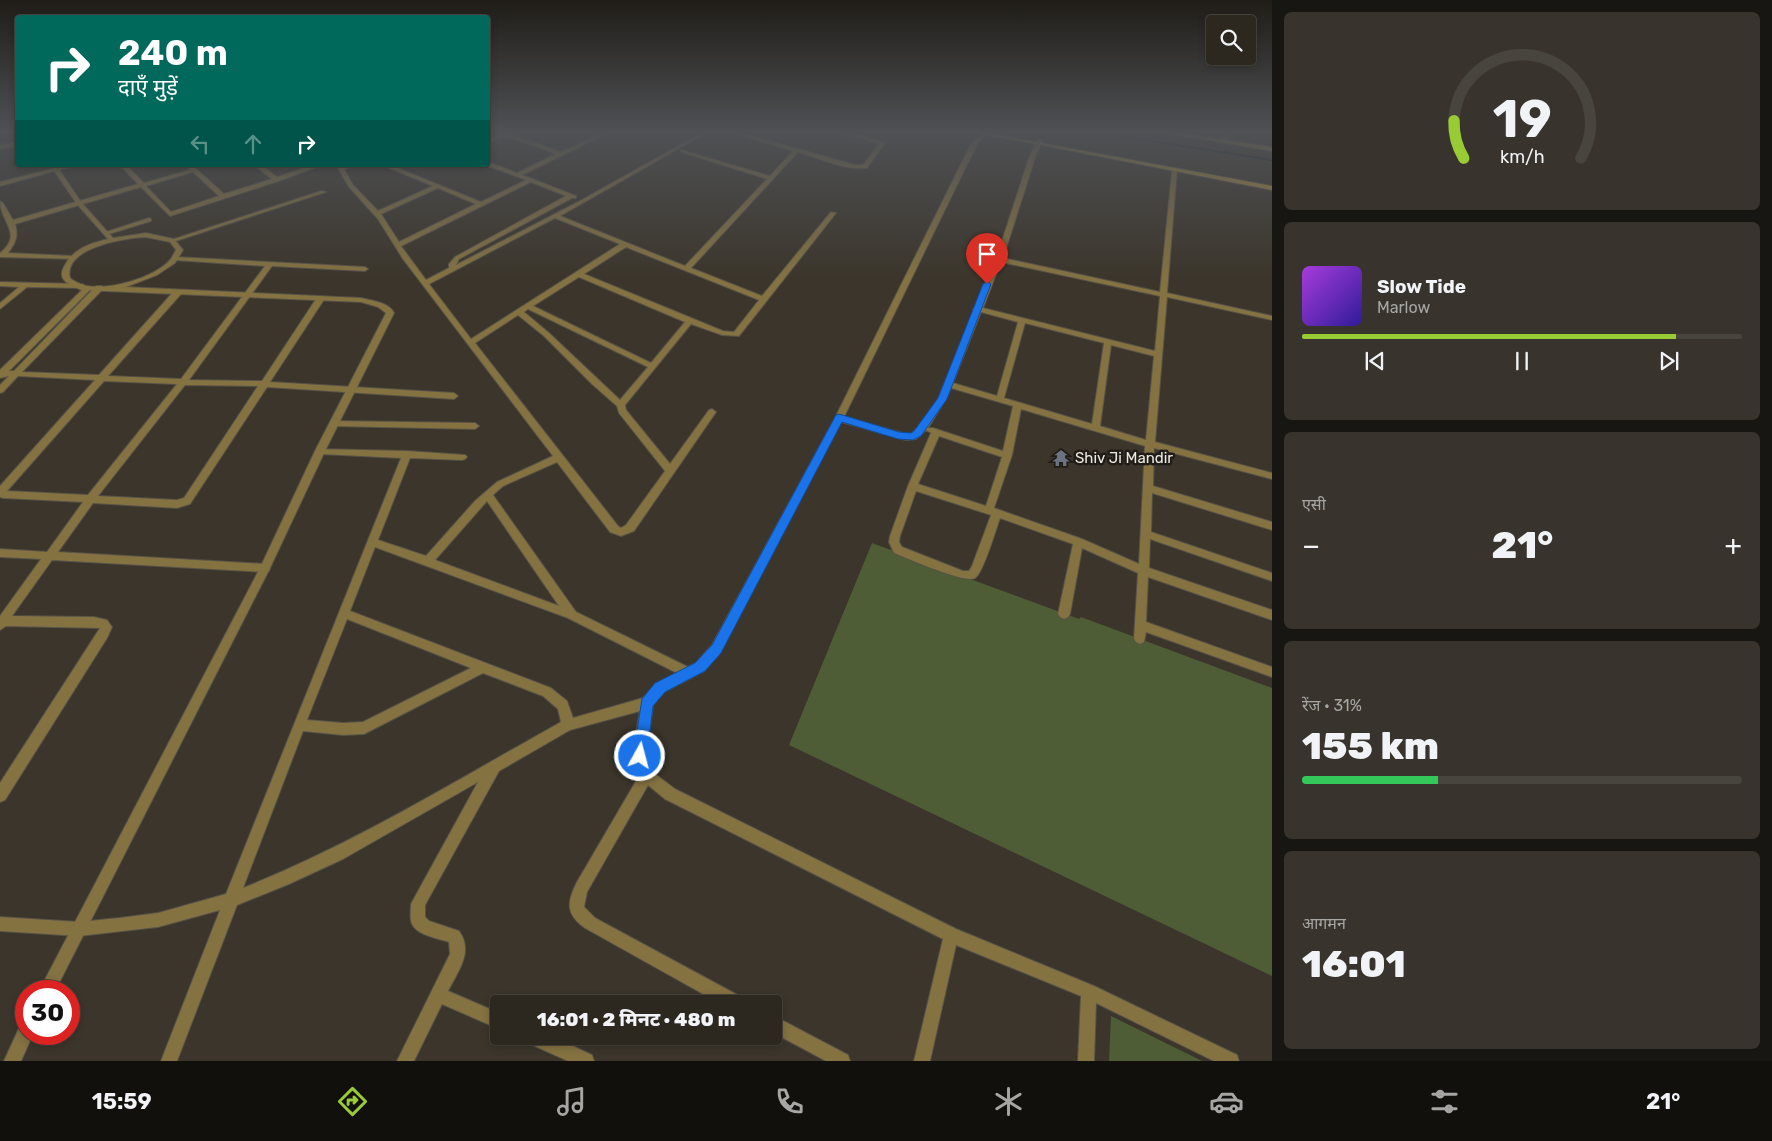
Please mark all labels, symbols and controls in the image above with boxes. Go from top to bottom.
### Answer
map controls [1206,15,1256,65]
button: search [1206,15,1256,65]
text: 240 m [118,32,228,74]
icon: right [35,35,100,100]
text: दाएँ मुड़ें [118,74,178,101]
text: 19 [1492,88,1552,150]
icon: left [186,130,214,158]
icon: ahead [239,130,267,158]
icon: right [292,130,320,158]
text: km/h [1500,146,1544,167]
pin [966,233,1008,284]
icon: arrive [973,240,1001,268]
text: Slow Tide [1377,275,1466,298]
text: Marlow [1377,298,1430,317]
icon: previous [1361,347,1389,375]
icon: pause [1508,347,1536,375]
icon: next [1655,347,1683,375]
temple icon: Shiv Ji Mandir [1051,448,1071,468]
place label: Shiv Ji Mandir [1075,449,1173,467]
text: एसी [1302,495,1326,514]
text: 21° [1492,522,1553,568]
text: − [1302,529,1320,562]
text: + [1725,529,1742,562]
text: रेंज · 31% [1302,696,1362,715]
text: 155 km [1302,723,1439,769]
position arrow [613,729,665,781]
text: आगमन [1302,914,1346,933]
text: 16:01 [1302,941,1406,987]
speed limit sign: 30 [15,980,80,1045]
text: 16:01 · 2 मिनट · 480 m [537,1008,735,1031]
icon: directions [335,1084,370,1119]
icon: music [554,1084,589,1119]
icon: phone [772,1084,807,1119]
icon: climate [991,1084,1026,1119]
icon: car [1209,1084,1244,1119]
icon: filters [1427,1084,1462,1119]
text: 15:59 [92,1088,152,1115]
text: 21° [1646,1088,1680,1115]

